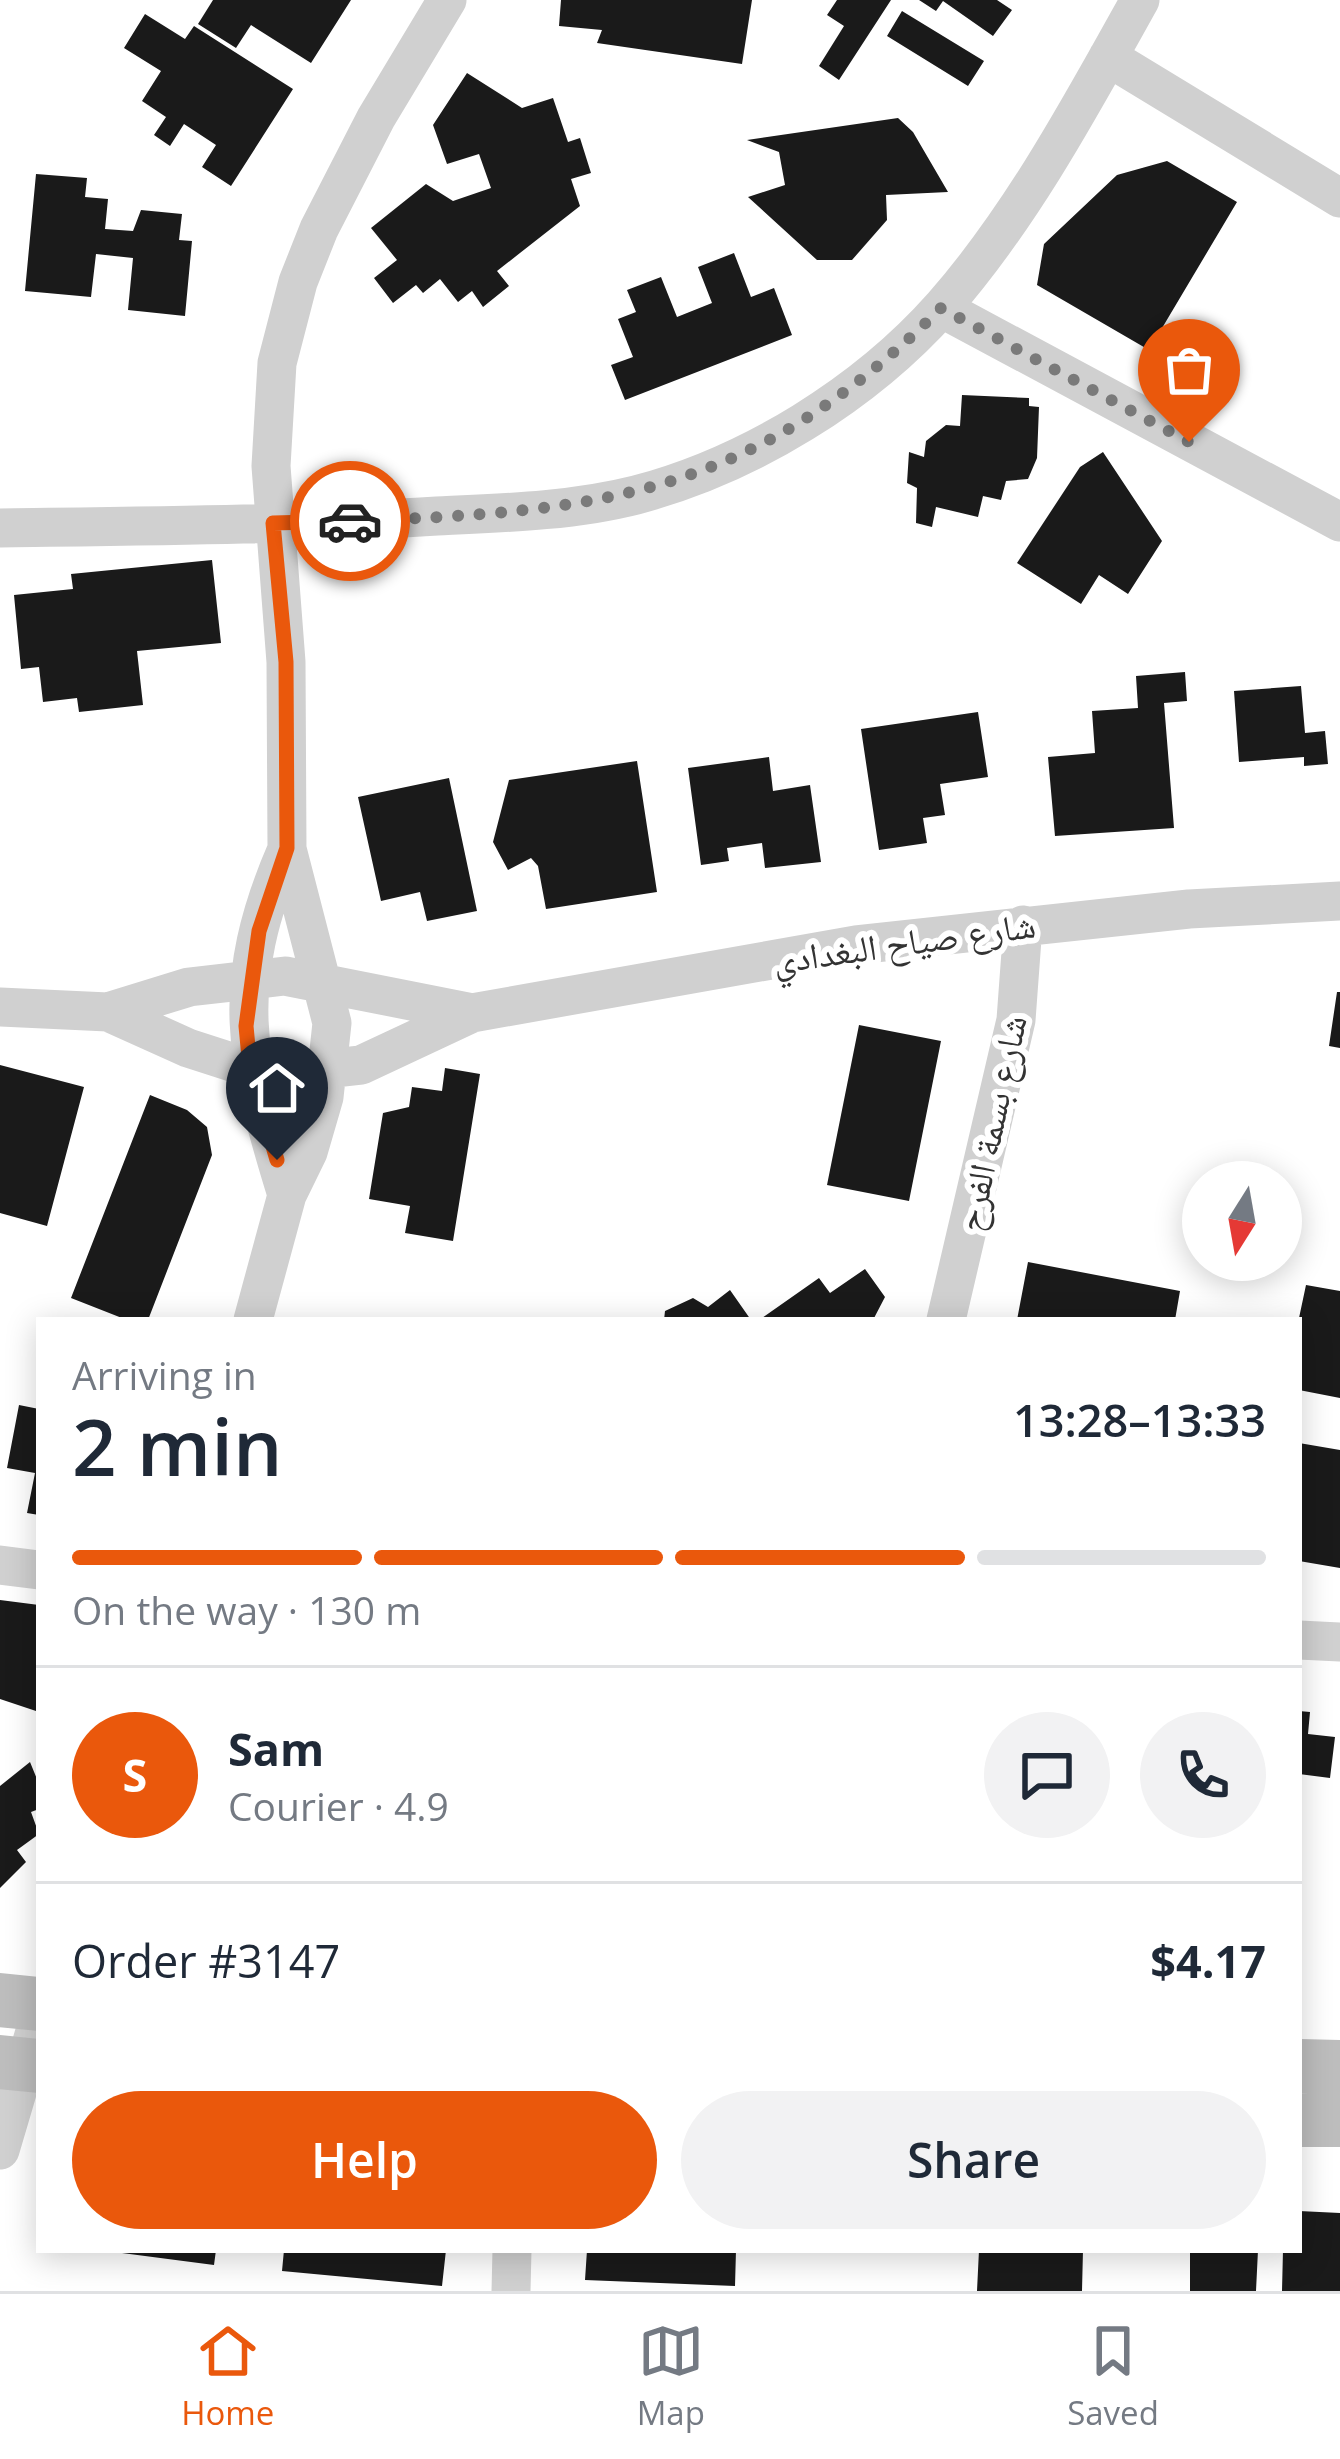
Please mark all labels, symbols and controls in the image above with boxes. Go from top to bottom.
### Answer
pin [1138,319,1240,442]
icon: bag [1156,337,1222,403]
courier [290,461,410,581]
icon: car [317,488,383,554]
street label: شارع صياح البغدادي [769,899,1039,990]
street label: شارع بسمة الفرح [944,1010,1038,1236]
pin [226,1037,328,1160]
icon: home [244,1055,310,1121]
north arrow [1182,1161,1302,1281]
map controls [1182,1161,1302,1281]
text: Arriving in [72,1348,257,1401]
text: 13:28–13:33 [1013,1389,1266,1450]
text: 2 min [72,1393,283,1499]
text: On the way · 130 m [72,1583,421,1636]
button: chat [984,1712,1110,1838]
button: phone [1140,1712,1266,1838]
text: Sam [228,1718,324,1779]
text: S [123,1744,147,1805]
text: Courier · 4.9 [228,1779,449,1832]
text: Order #3147 [72,1930,340,1991]
text: $4.17 [1150,1930,1266,1991]
button: Help [72,2091,657,2229]
button: Share [681,2091,1266,2229]
tab: Home [181,2318,274,2435]
tab: Map [637,2318,705,2435]
tab: Saved [1067,2318,1159,2435]

